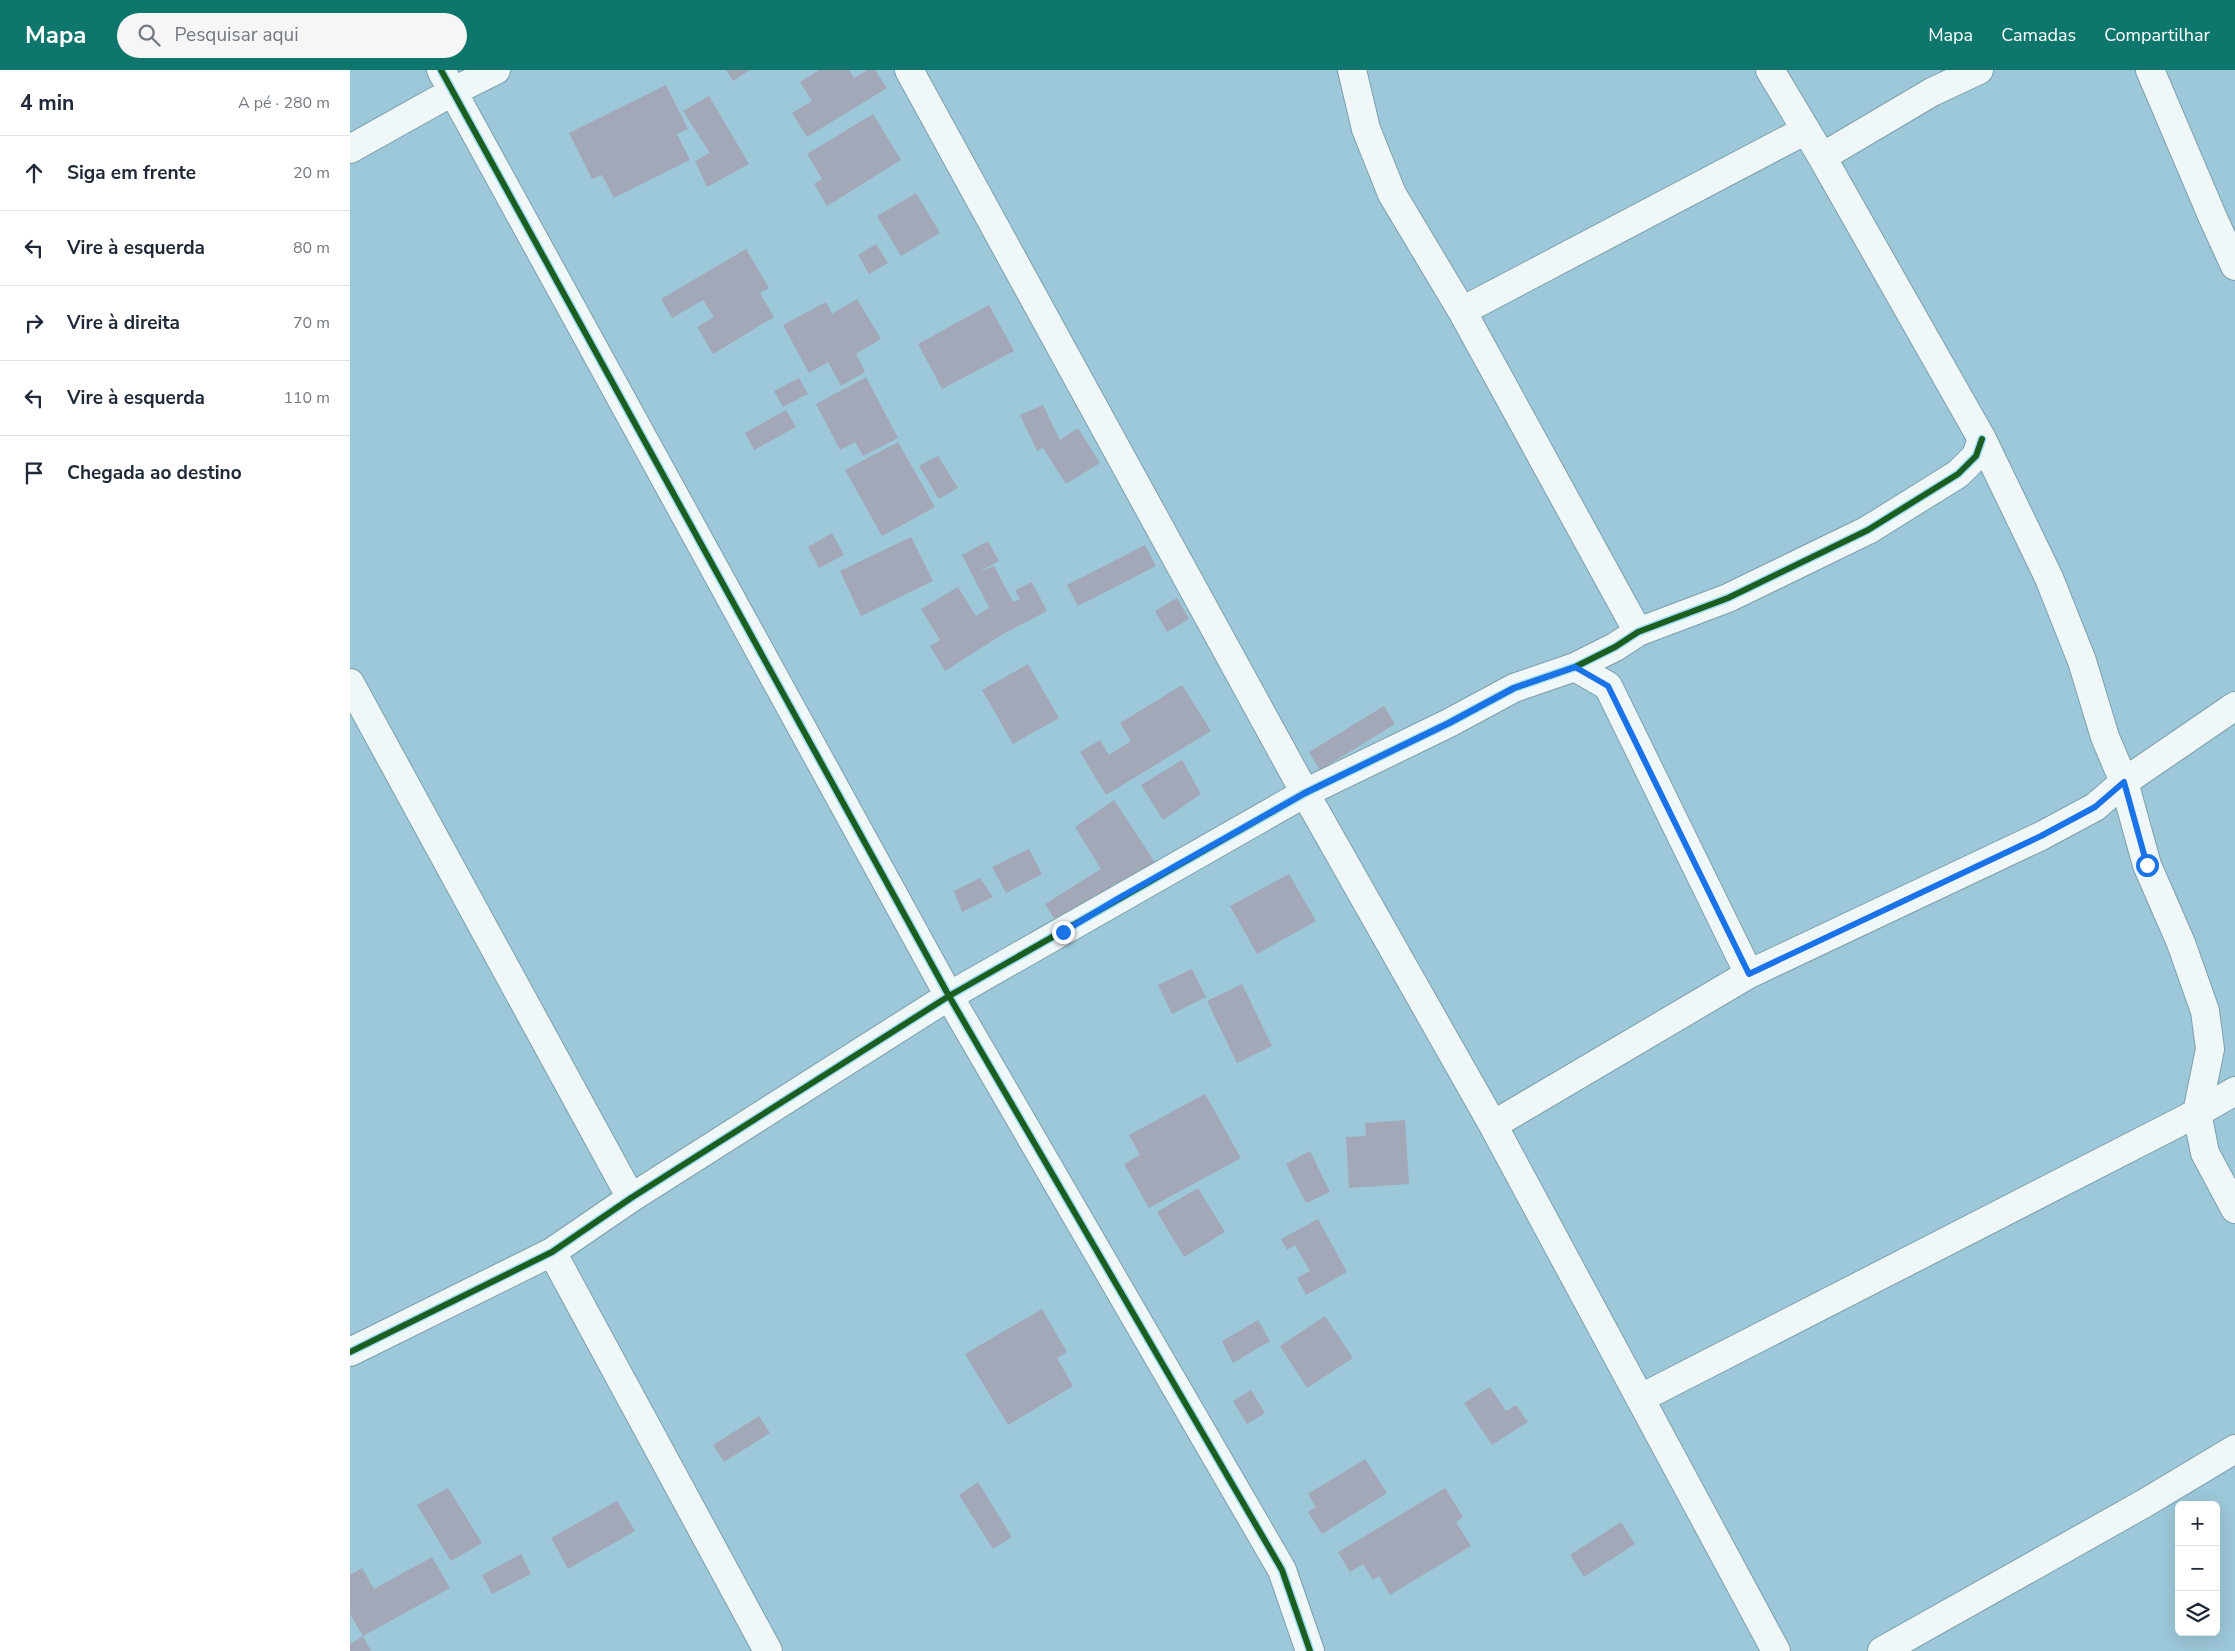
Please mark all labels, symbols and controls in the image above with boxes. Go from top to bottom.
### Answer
search box [117,13,467,58]
text: Mapa [25,19,87,51]
icon: search [135,21,163,49]
text: Pesquisar aqui [175,22,299,48]
text: Mapa [1928,23,1973,47]
text: Camadas [2001,23,2076,47]
text: Compartilhar [2104,23,2210,47]
text: 4 min [20,89,74,117]
text: A pé · 280 m [238,92,330,114]
icon: ahead [20,159,48,187]
text: Siga em frente [67,160,196,186]
text: 20 m [293,162,330,184]
icon: left [20,234,48,262]
text: Vire à esquerda [67,235,205,261]
text: 80 m [293,237,330,259]
icon: right [20,309,48,337]
text: Vire à direita [67,310,180,336]
text: 70 m [293,312,330,334]
icon: left [20,384,48,412]
text: Vire à esquerda [67,385,205,411]
text: 110 m [283,387,330,409]
icon: arrive [20,459,48,487]
text: Chegada ao destino [67,460,242,486]
route start [2136,854,2159,877]
route end [1052,921,1075,944]
map controls [2175,1501,2220,1636]
button: + [2175,1501,2220,1546]
button: − [2175,1546,2220,1591]
button: layers [2175,1591,2220,1636]

